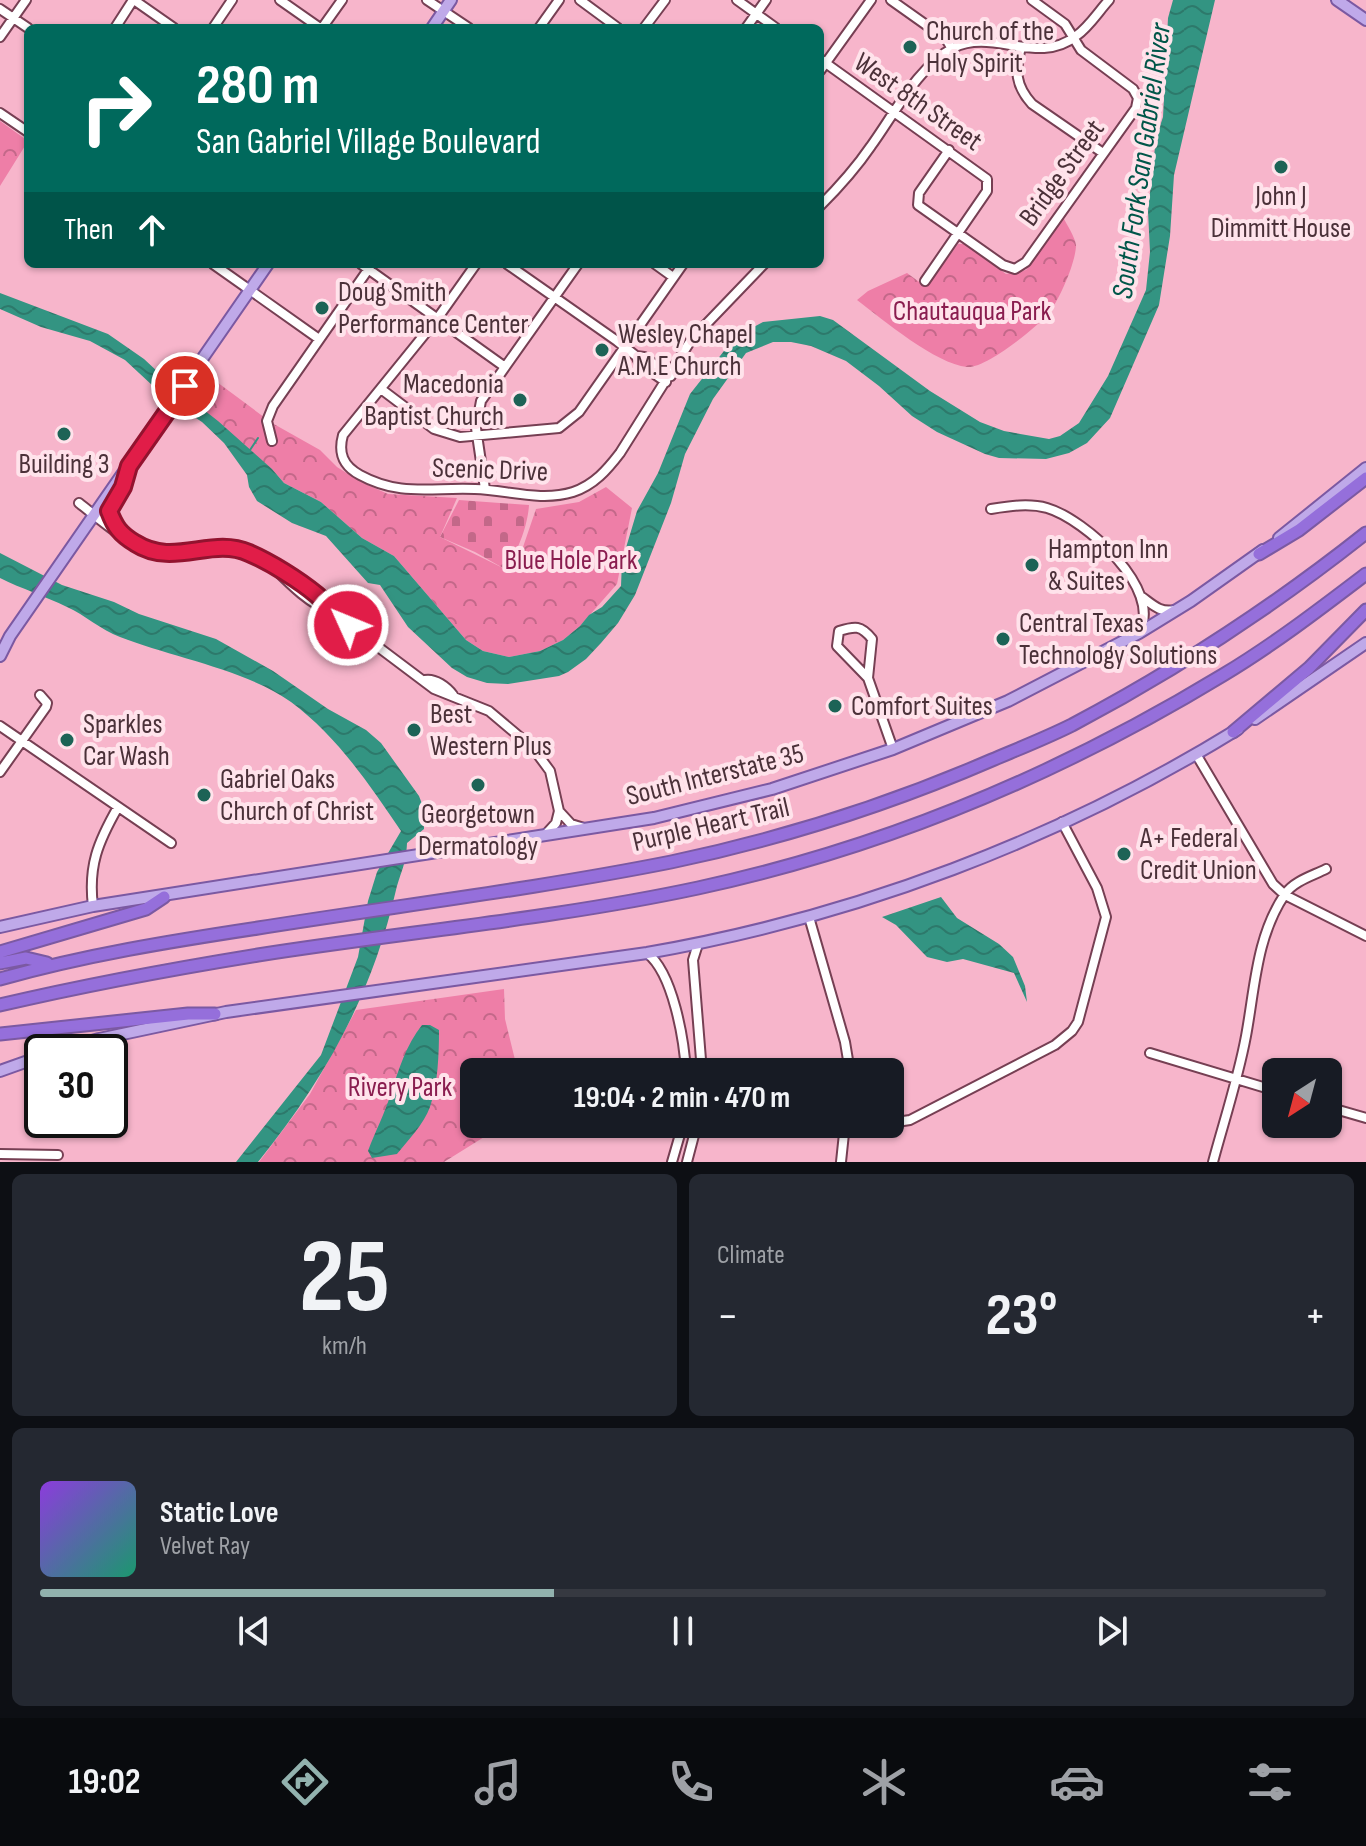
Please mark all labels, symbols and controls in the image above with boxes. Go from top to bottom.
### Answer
place label: Church of the Holy Spirit [926,15,1054,80]
water label: South Fork San Gabriel River [1105,19,1179,301]
marker: Church of the Holy Spirit [901,38,919,56]
street label: West 8th Street [848,46,988,158]
text: 280 m [196,53,319,120]
icon: right [64,56,168,160]
street label: Bridge Street [1012,113,1112,233]
text: San Gabriel Village Boulevard [196,121,540,164]
marker: John J Dimmitt House [1272,158,1290,176]
place label: John J Dimmitt House [1211,180,1351,245]
icon: ahead [130,208,174,252]
text: Then [64,212,114,248]
place label: Doug Smith Performance Center [338,276,529,341]
park label: Chautauqua Park [893,295,1052,328]
marker: Doug Smith Performance Center [313,299,331,317]
place label: Wesley Chapel A.M.E Church [617,318,753,383]
marker: Wesley Chapel A.M.E Church [593,341,611,359]
pin [151,352,219,420]
icon: arrive [163,364,207,408]
place label: Macedonia Baptist Church [364,368,504,433]
marker: Macedonia Baptist Church [511,391,529,409]
marker: Building 3 [55,425,73,443]
place label: Building 3 [19,448,109,481]
street label: Scenic Drive [431,451,549,489]
place label: Hampton Inn & Suites [1048,533,1169,598]
park label: Blue Hole Park [505,544,638,577]
marker: Hampton Inn & Suites [1023,556,1041,574]
position arrow [306,583,390,667]
place label: Central Texas Technology Solutions [1019,607,1217,672]
marker: Central Texas Technology Solutions [994,630,1012,648]
place label: Comfort Suites [851,690,993,723]
marker: Comfort Suites [826,697,844,715]
place label: Best Western Plus [430,698,552,763]
place label: Sparkles Car Wash [83,708,170,773]
marker: Best Western Plus [405,721,423,739]
marker: Sparkles Car Wash [58,731,76,749]
street label: South Interstate 35 [623,737,807,813]
place label: Gabriel Oaks Church of Christ [220,763,374,828]
marker: Georgetown Dermatology [469,776,487,794]
marker: Gabriel Oaks Church of Christ [195,786,213,804]
street label: Purple Heart Trail [629,791,793,859]
place label: Georgetown Dermatology [418,798,538,863]
place label: A+ Federal Credit Union [1139,822,1257,887]
marker: A+ Federal Credit Union [1115,845,1133,863]
speed limit sign: 30 [24,1034,128,1138]
north arrow [1262,1058,1342,1138]
map controls [1262,1058,1342,1138]
park label: Rivery Park [348,1071,453,1104]
text: 19:04 · 2 min · 470 m [574,1080,790,1116]
text: 25 [299,1216,390,1341]
text: Climate [717,1240,785,1271]
text: 23° [985,1280,1058,1352]
text: − [717,1290,739,1343]
text: + [1304,1290,1326,1343]
text: km/h [322,1331,367,1362]
text: Static Love [160,1495,279,1531]
text: Velvet Ray [160,1531,250,1562]
icon: previous [232,1609,276,1653]
icon: pause [661,1609,705,1653]
icon: next [1090,1609,1134,1653]
icon: directions [277,1754,333,1810]
icon: music [470,1754,526,1810]
icon: phone [663,1754,719,1810]
icon: climate [856,1754,912,1810]
icon: car [1049,1754,1105,1810]
icon: filters [1242,1754,1298,1810]
text: 19:02 [68,1761,141,1804]

